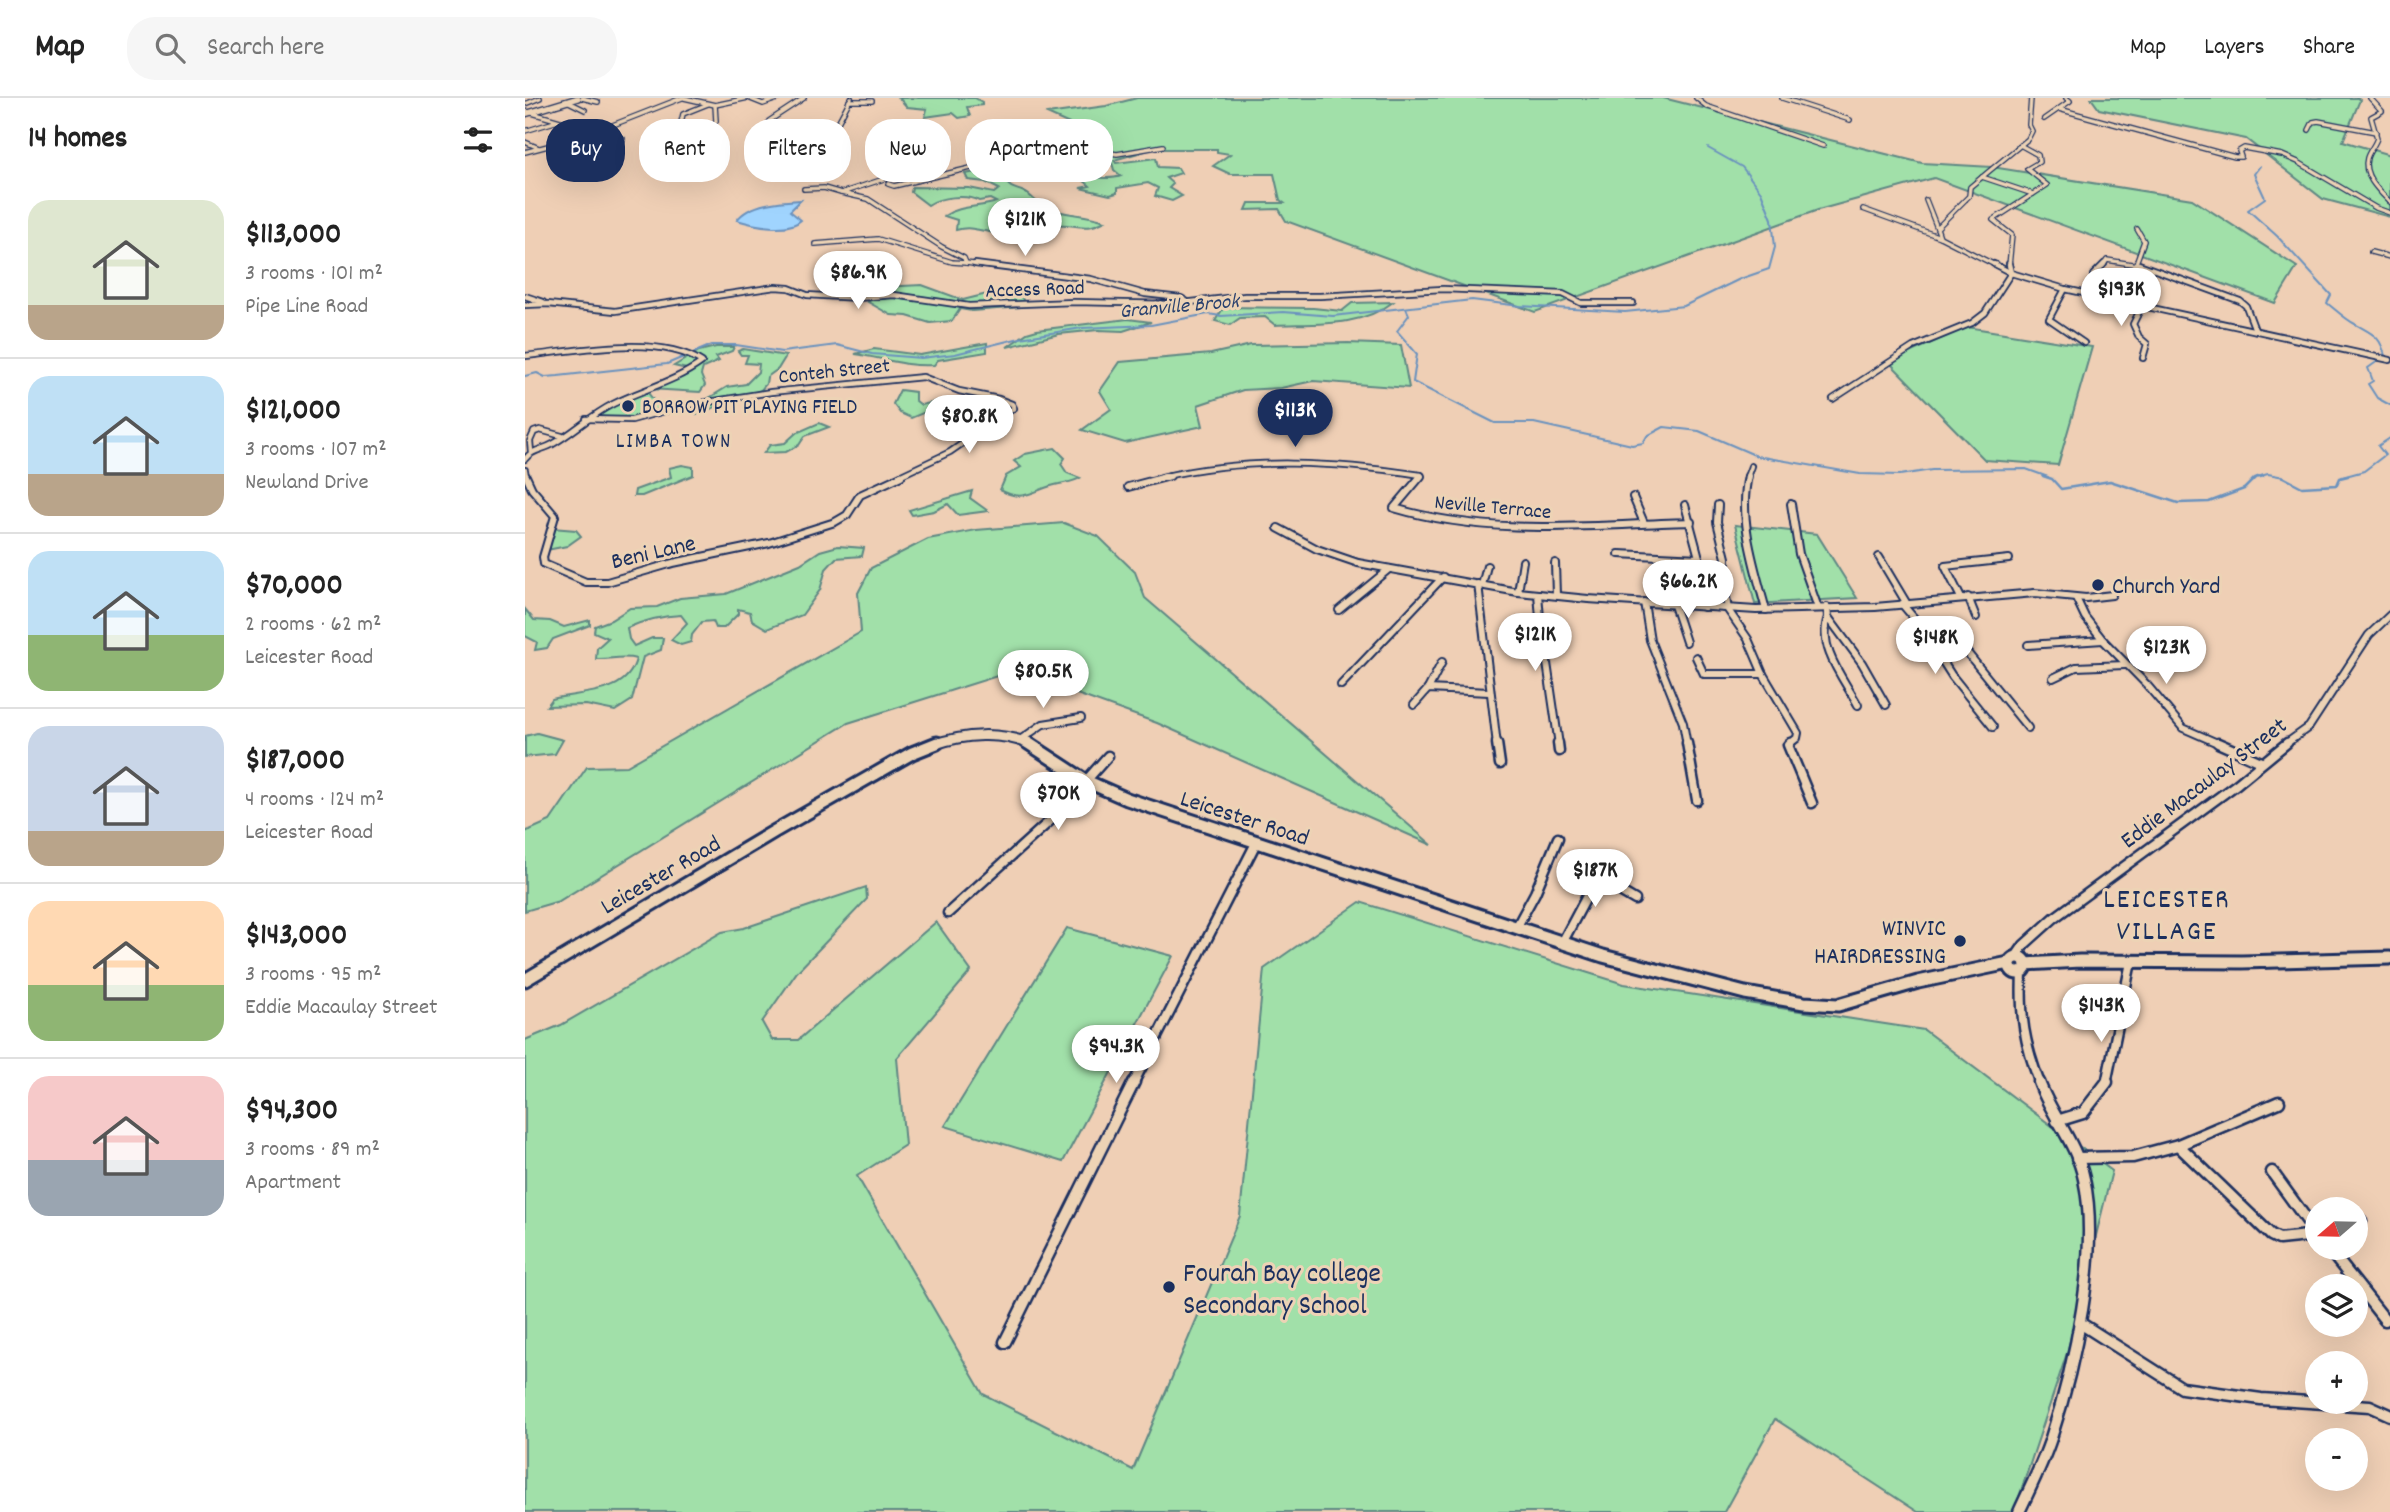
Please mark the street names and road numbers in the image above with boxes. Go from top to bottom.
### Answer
street label: Access Road [985,274,1085,308]
street label: Conteh Street [777,352,892,394]
street label: Neville Terrace [1433,489,1552,529]
street label: Beni Lane [608,528,699,580]
street label: Eddie Macaulay Street [2114,710,2295,858]
street label: Leicester Road [1175,783,1313,857]
street label: Leicester Road [595,828,728,925]

